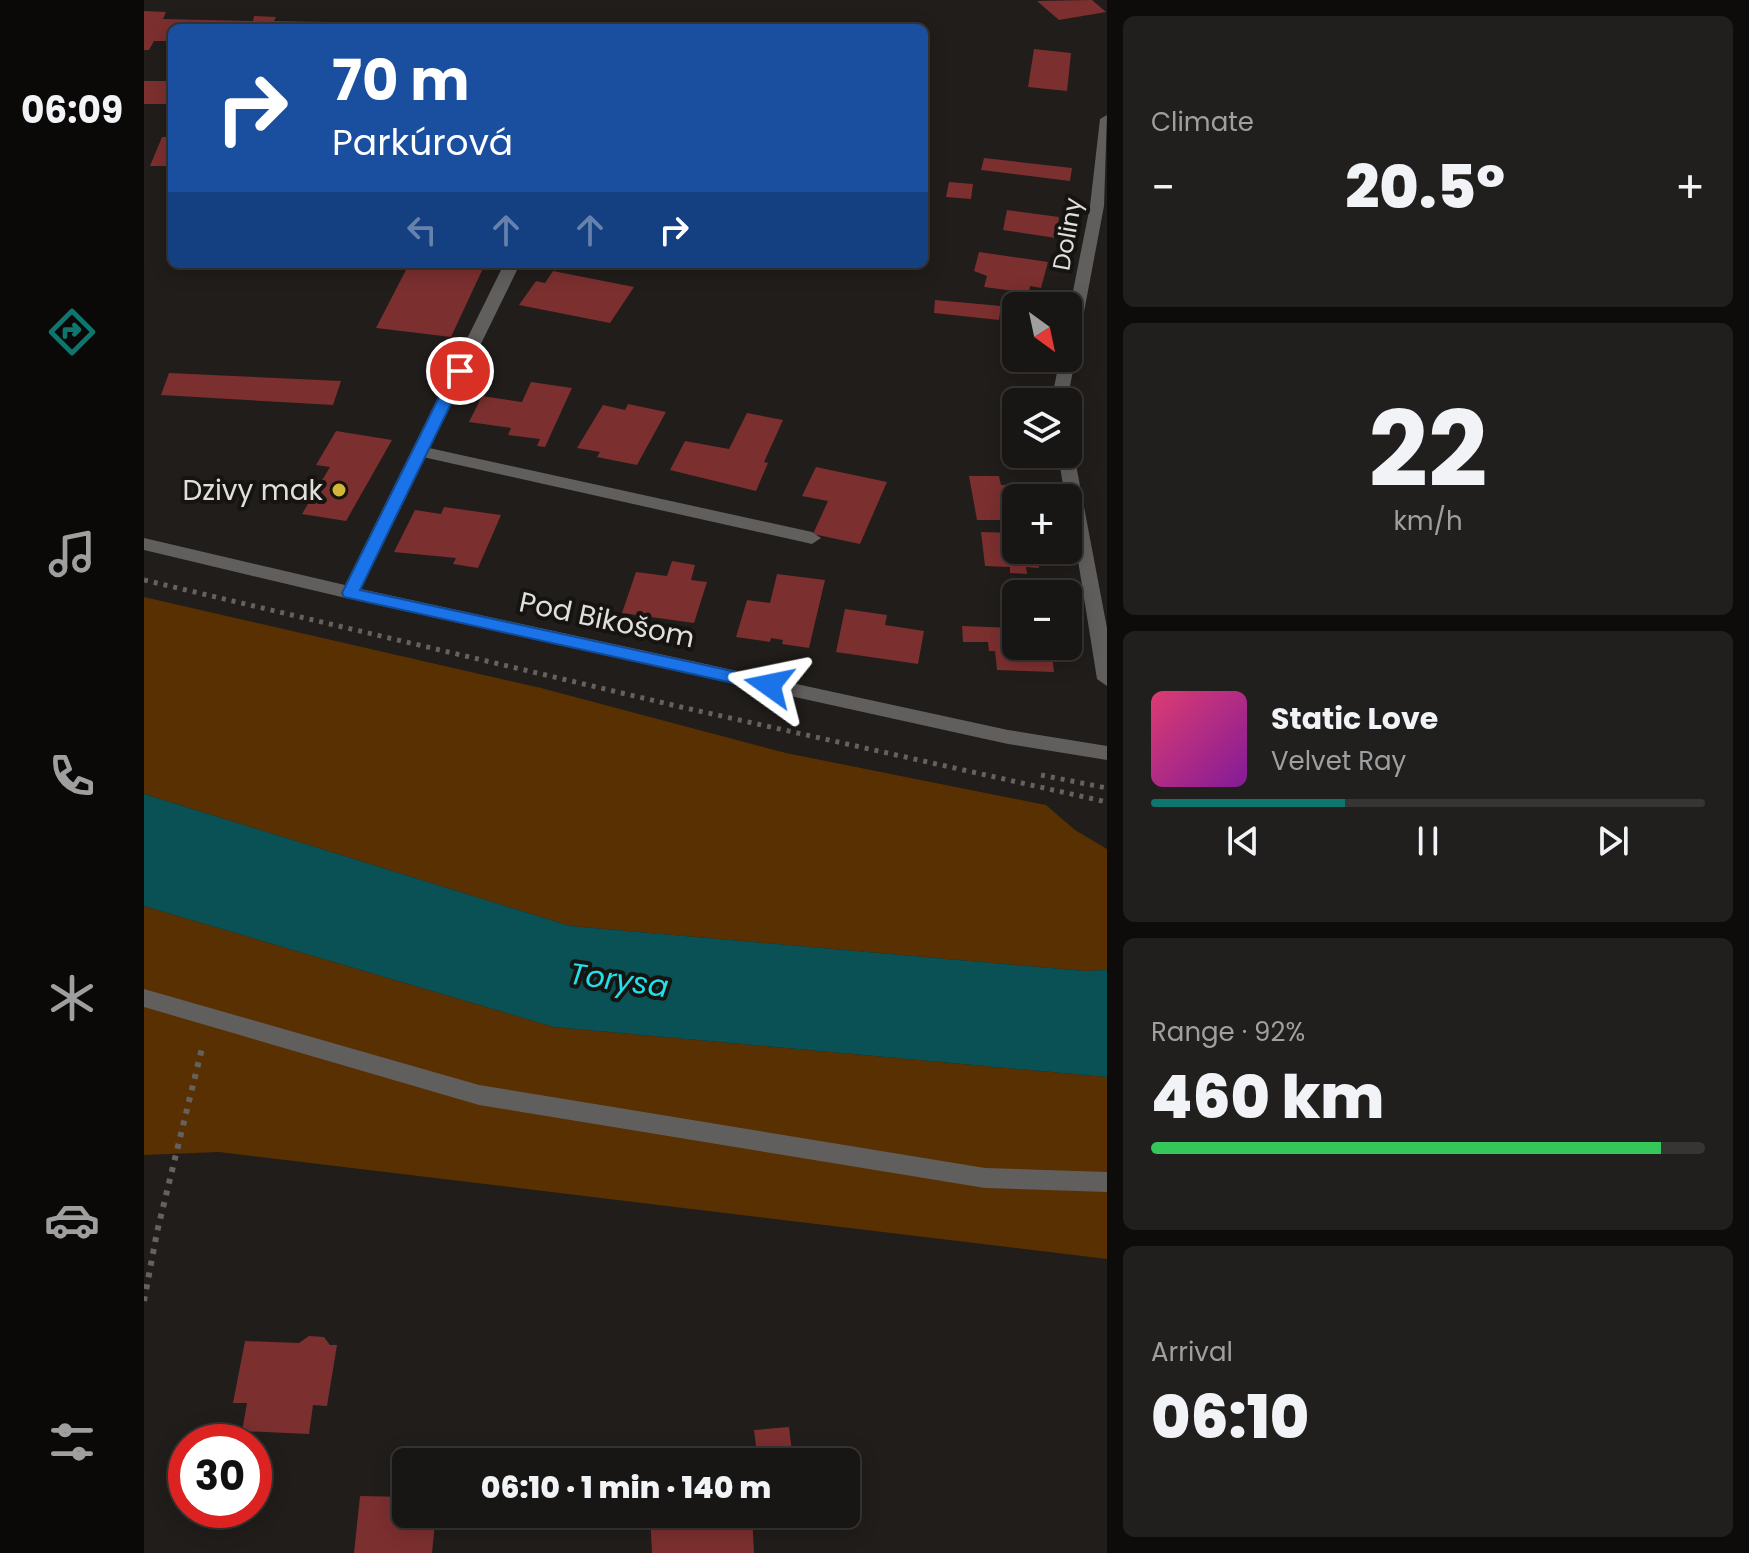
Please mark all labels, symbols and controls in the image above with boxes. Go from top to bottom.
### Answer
text: 70 m [332,41,470,120]
icon: right [200,56,304,160]
text: 06:09 [21,85,123,136]
text: Climate [1151,104,1254,140]
text: Parkúrová [332,117,513,168]
text: 20.5° [1345,145,1505,229]
text: − [1151,157,1175,218]
text: + [1675,157,1705,218]
street label: Doliny [1044,195,1090,273]
icon: left [400,208,444,252]
icon: ahead [484,208,528,252]
icon: ahead [568,208,612,252]
icon: right [652,208,696,252]
north arrow [1002,292,1082,372]
map controls [1002,292,1082,660]
icon: directions [44,304,100,360]
pin [426,337,494,405]
icon: arrive [438,349,482,393]
text: 22 [1369,377,1487,522]
button: layers [1002,388,1082,468]
place label: Dzivy mak [182,471,324,510]
marker: Dzivy mak [330,481,348,499]
button: + [1002,484,1082,564]
text: km/h [1393,503,1463,539]
icon: music [44,526,100,582]
button: − [1002,580,1082,660]
street label: Pod Bikošom [516,582,698,658]
position arrow [727,643,811,727]
text: Static Love [1271,697,1438,740]
text: Velvet Ray [1271,743,1406,779]
icon: phone [44,748,100,804]
icon: previous [1221,819,1265,863]
icon: pause [1406,819,1450,863]
icon: next [1591,819,1635,863]
water label: Torysa [567,952,671,1008]
icon: climate [44,970,100,1026]
text: Range · 92% [1151,1014,1305,1050]
text: 460 km [1151,1055,1384,1139]
icon: car [44,1192,100,1248]
text: Arrival [1151,1334,1233,1370]
text: 06:10 [1151,1375,1309,1459]
icon: filters [44,1414,100,1470]
speed limit sign: 30 [168,1424,272,1528]
text: 06:10 · 1 min · 140 m [481,1466,771,1509]

